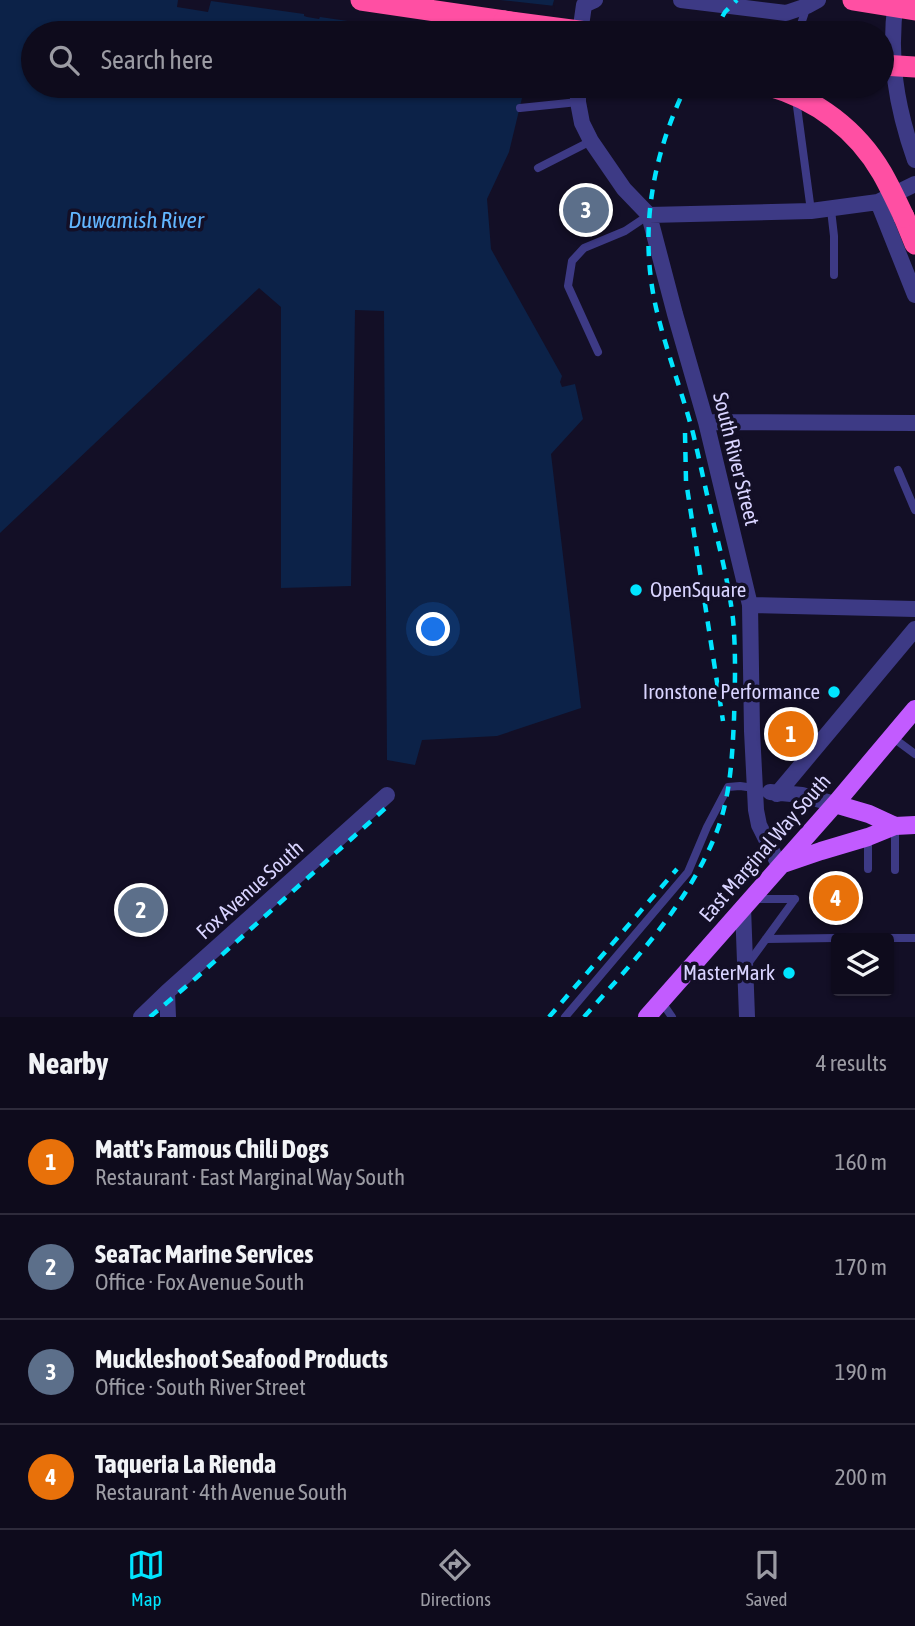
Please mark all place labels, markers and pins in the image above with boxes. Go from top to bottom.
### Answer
pin: 3 [563,184,609,236]
place label: OpenSquare [650,577,746,601]
marker: OpenSquare [628,582,644,598]
place label: Ironstone Performance [643,679,820,703]
marker: Ironstone Performance [826,684,842,700]
pin: 1 [768,708,814,760]
pin: 4 [813,872,859,924]
pin: 2 [118,884,164,936]
place label: MasterMark [683,960,775,984]
marker: MasterMark [781,965,797,981]

